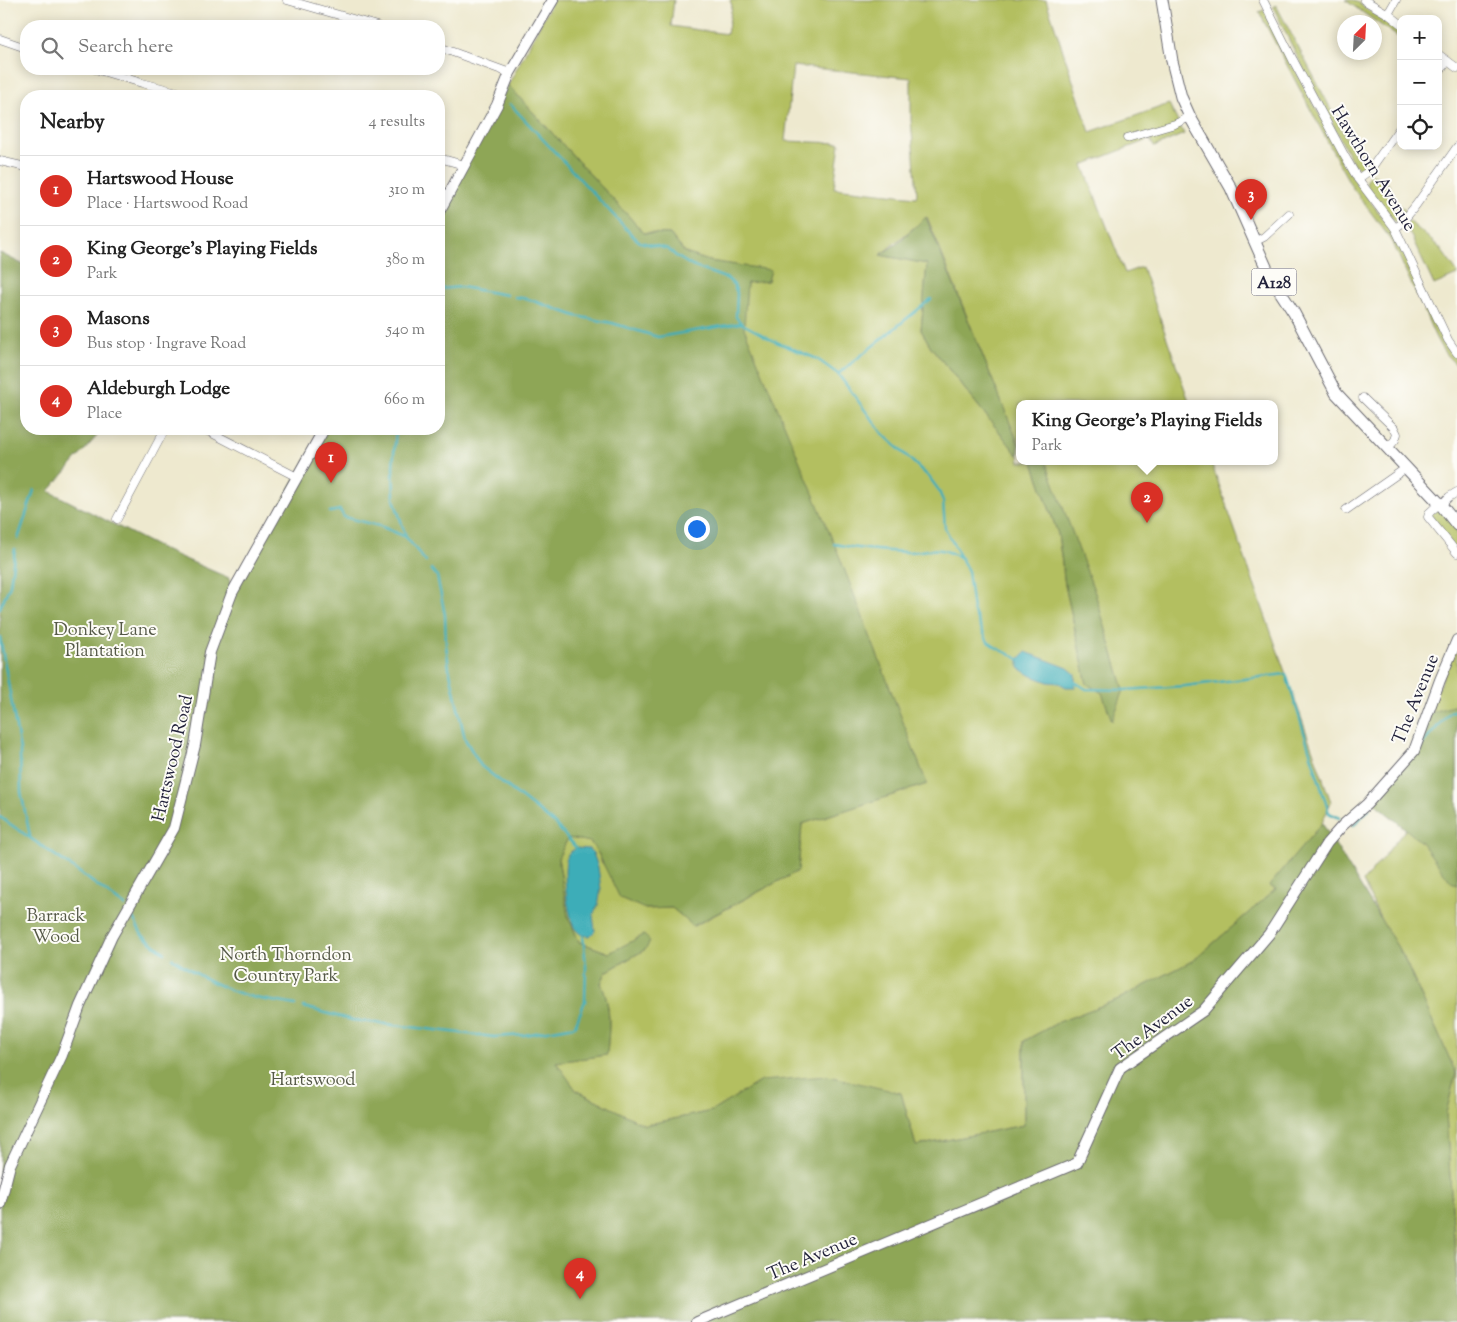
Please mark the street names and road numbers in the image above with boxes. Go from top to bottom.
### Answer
street label: Hawthorn Avenue [1323,101,1421,237]
road number: A128 [1252,268,1296,296]
street label: The Avenue [1387,651,1447,749]
street label: Hartswood Road [147,692,201,824]
street label: The Avenue [1107,990,1199,1068]
street label: The Avenue [764,1227,862,1288]

